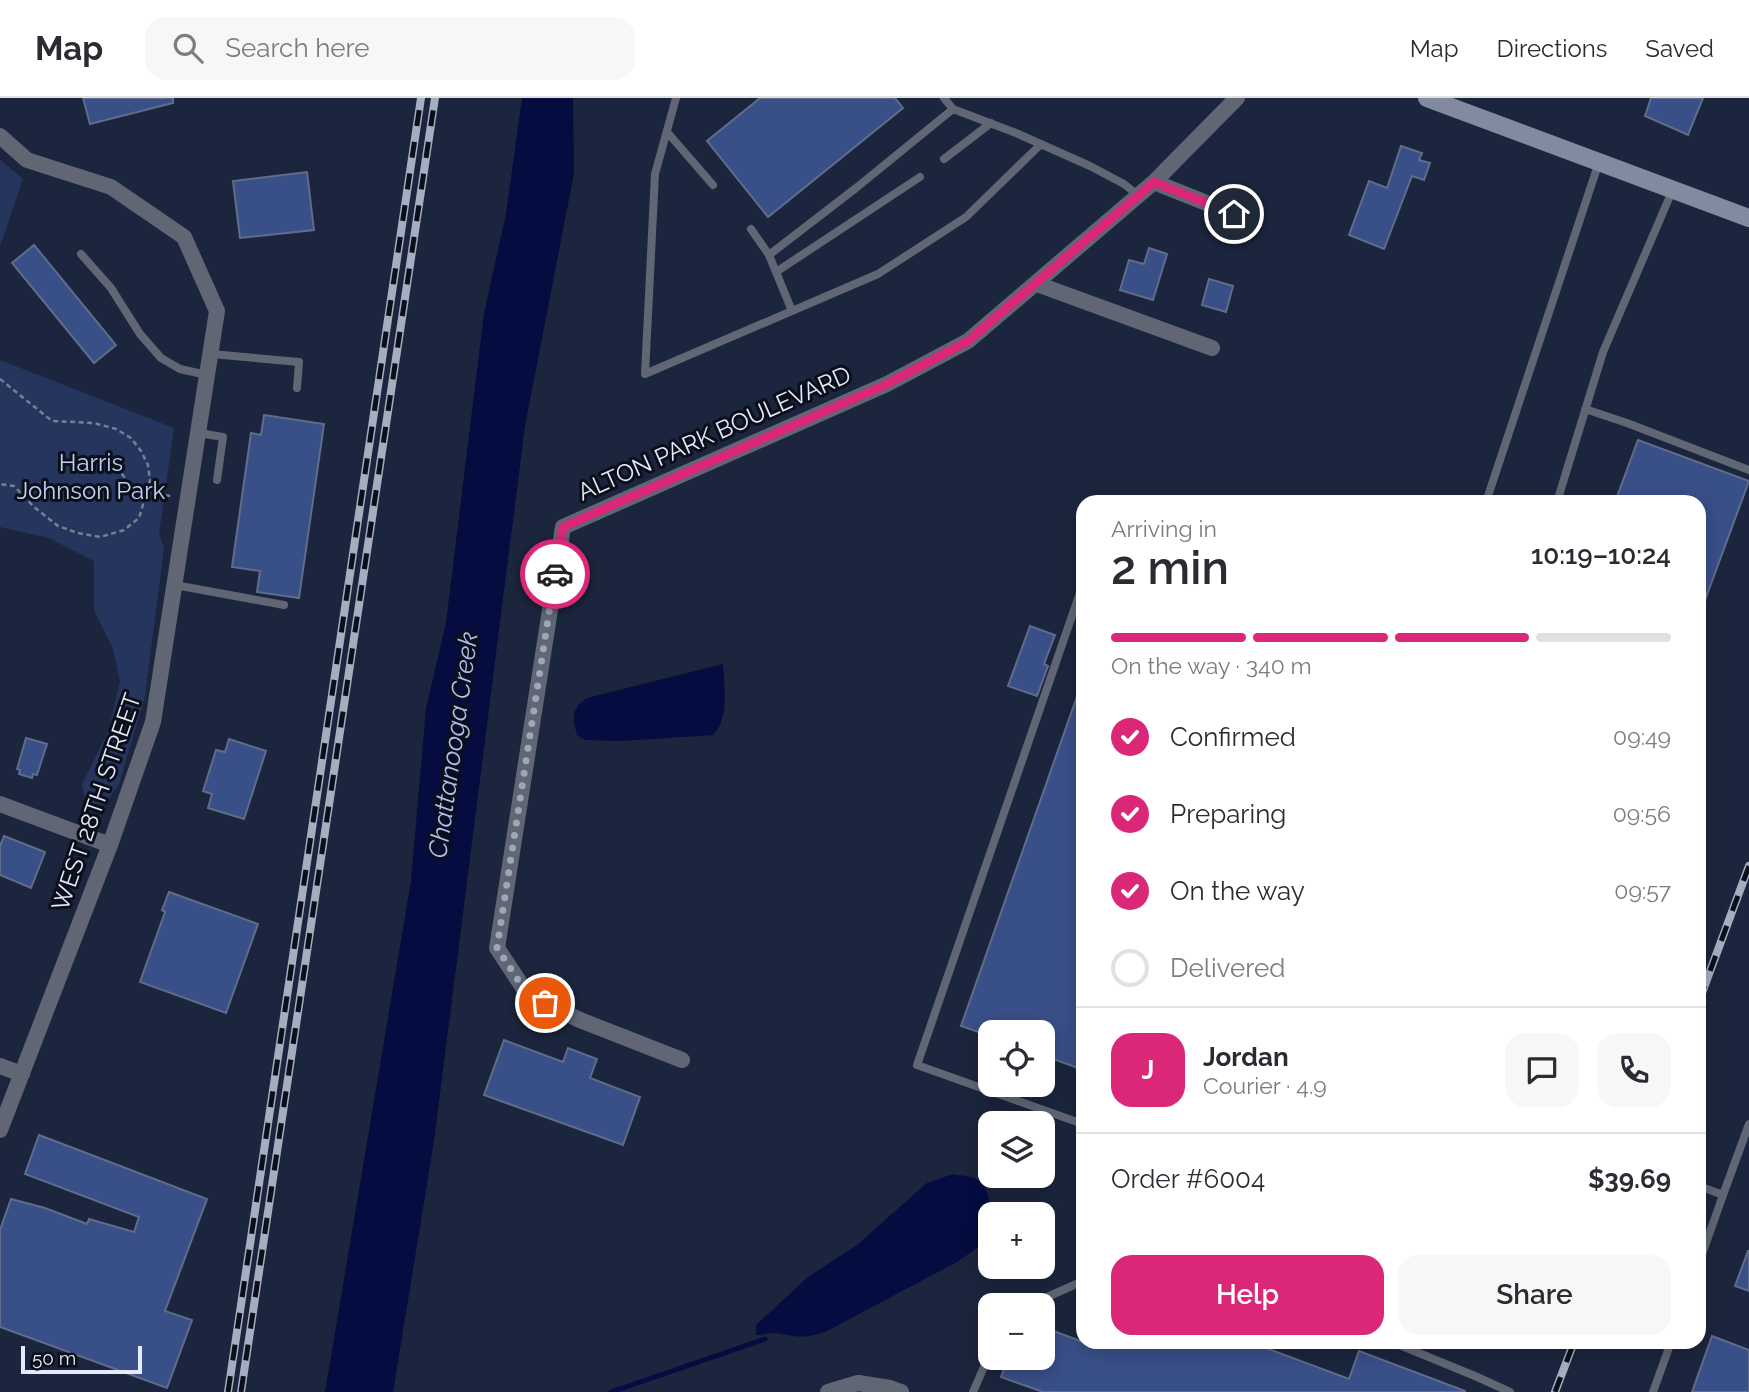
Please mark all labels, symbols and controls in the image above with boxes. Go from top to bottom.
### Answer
search box [145,17,635,80]
text: Map [35,29,103,68]
icon: search [169,29,207,67]
text: Search here [225,33,370,63]
text: Map [1410,34,1459,63]
text: Directions [1497,34,1607,63]
text: Saved [1645,34,1714,63]
pin [1204,184,1264,244]
icon: home [1215,195,1253,233]
street label: ALTON PARK BOULEVARD [573,360,855,506]
park label: Harris Johnson Park [17,448,166,505]
text: Arriving in [1111,515,1217,542]
courier [520,539,590,609]
text: 10:19–10:24 [1531,540,1671,570]
text: 2 min [1111,541,1229,595]
icon: car [536,555,574,593]
water label: Chattanooga Creek [422,630,484,860]
text: On the way · 340 m [1111,652,1312,679]
street label: WEST 28TH STREET [45,689,147,915]
icon: check [1111,718,1149,756]
text: Confirmed [1170,722,1296,752]
text: 09:49 [1613,723,1671,750]
icon: check [1111,795,1149,833]
text: Preparing [1170,799,1286,829]
text: 09:56 [1613,800,1671,827]
icon: check [1111,872,1149,910]
text: On the way [1170,876,1305,906]
text: 09:57 [1614,877,1671,904]
text: Delivered [1170,953,1285,983]
pin [515,973,575,1033]
icon: bag [526,984,564,1022]
map controls [978,1020,1055,1370]
button: locate [978,1020,1055,1097]
button: chat [1505,1033,1579,1107]
button: phone [1597,1033,1671,1107]
text: Jordan [1203,1042,1289,1072]
text: J [1142,1055,1154,1085]
text: Courier · 4.9 [1203,1072,1327,1099]
button: layers [978,1111,1055,1188]
text: Order #6004 [1111,1164,1265,1194]
text: $39.69 [1588,1164,1671,1194]
button: + [978,1202,1055,1279]
button: Help [1111,1255,1384,1335]
button: Share [1398,1255,1671,1335]
button: − [978,1293,1055,1370]
scale bar [21,1343,142,1375]
text: 50 m [32,1347,76,1369]

